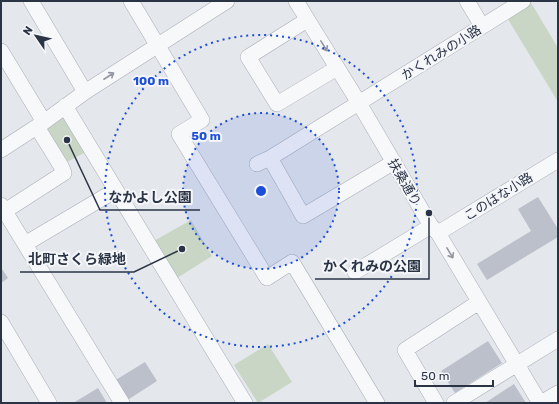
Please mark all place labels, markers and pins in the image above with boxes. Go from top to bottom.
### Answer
callout: なかよし公園 [100,184,200,210]
centre of rings [254,184,268,198]
callout: 北町さくら緑地 [20,246,134,272]
callout: かくれみの公園 [315,253,429,279]

